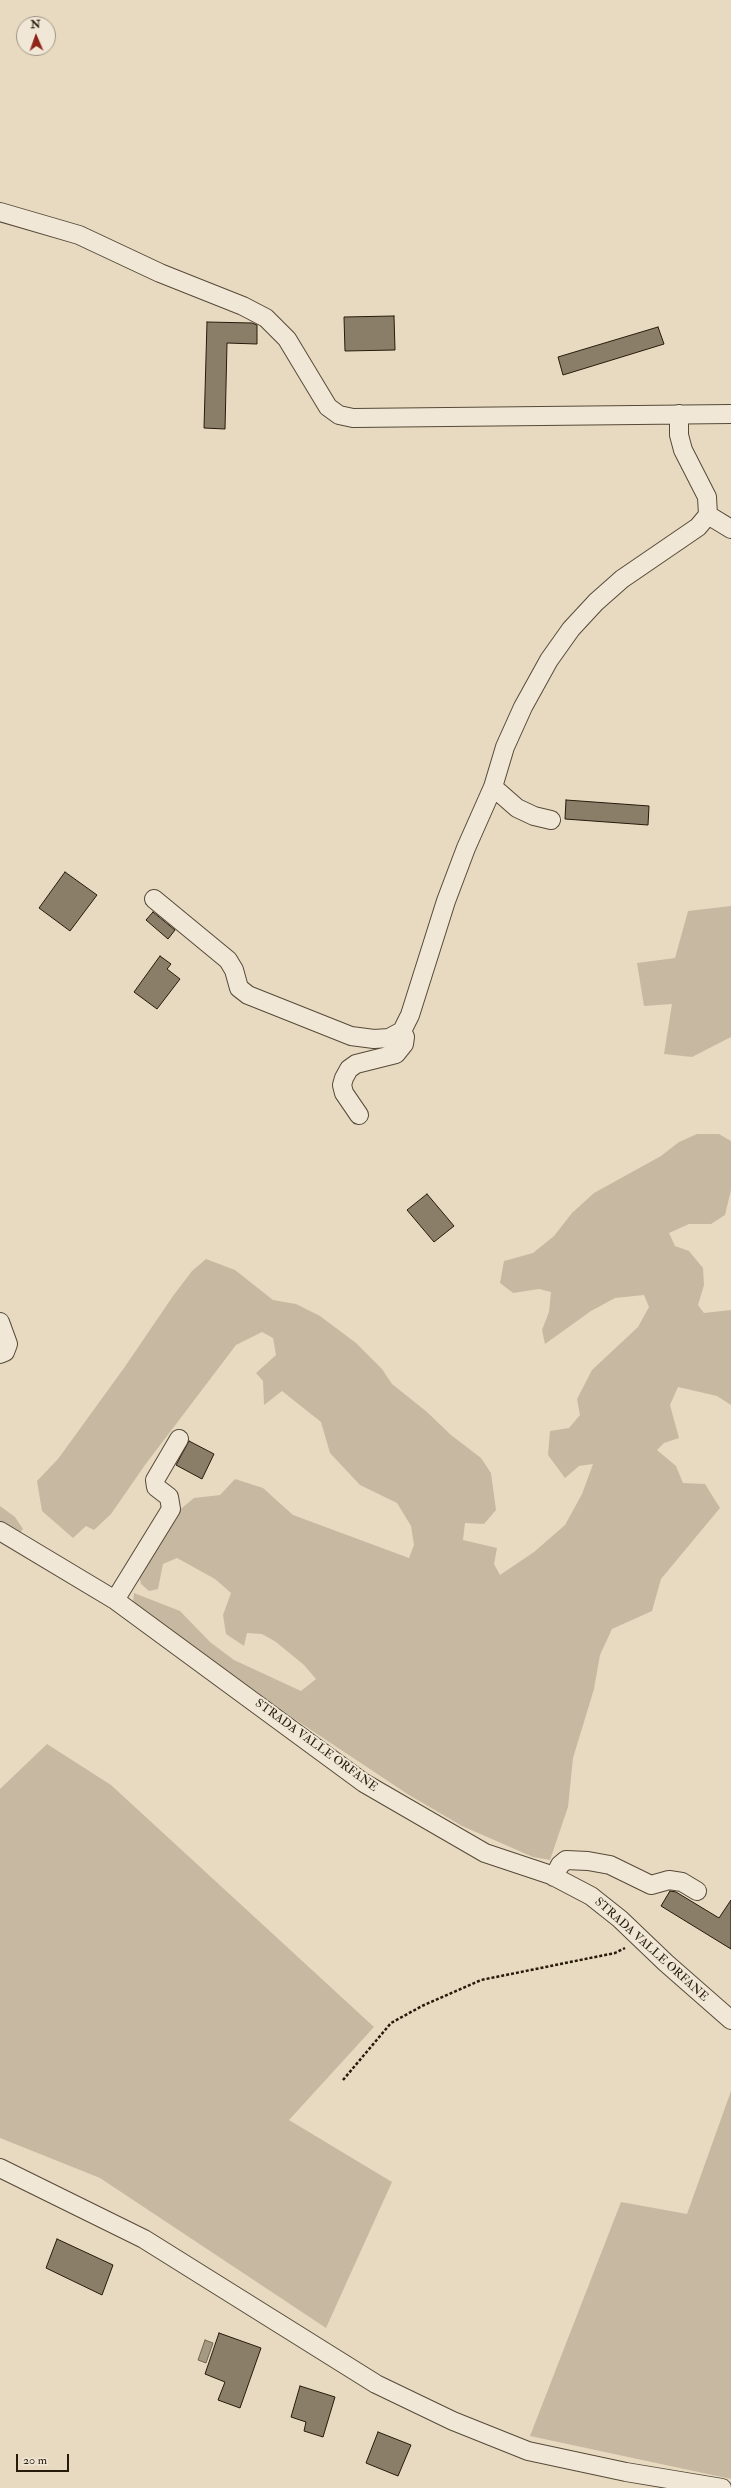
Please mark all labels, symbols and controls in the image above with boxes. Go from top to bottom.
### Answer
north arrow [16,16,56,56]
text: N [30,18,41,31]
street label: STRADA VALLE ORFANE [252,1697,380,1795]
street label: STRADA VALLE ORFANE [591,1895,711,2005]
scale bar [18,2446,71,2472]
text: 20 m [23,2453,47,2468]

